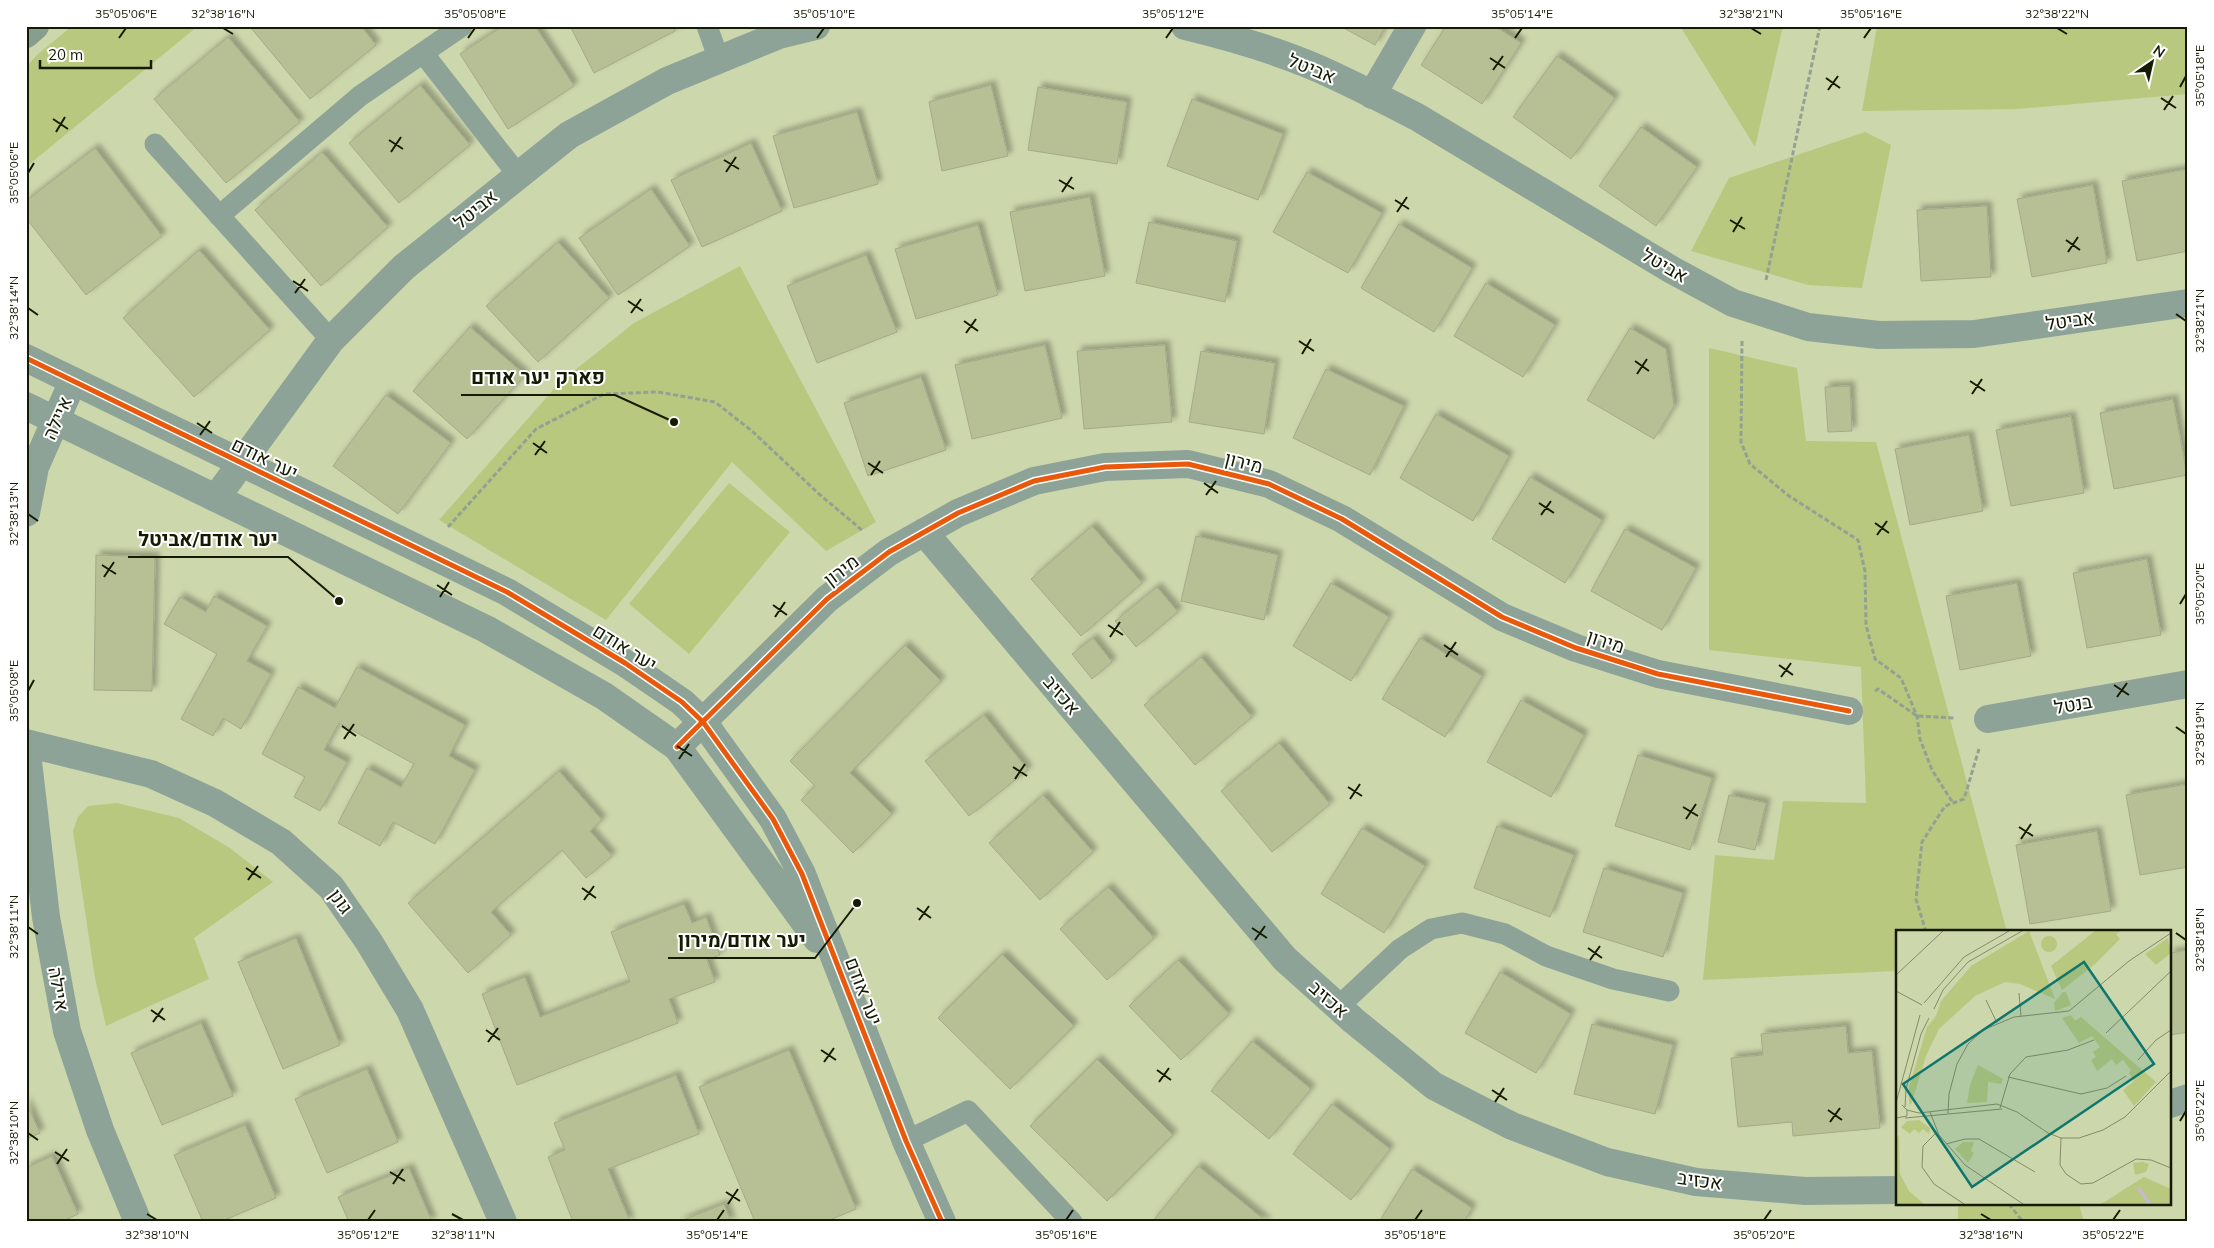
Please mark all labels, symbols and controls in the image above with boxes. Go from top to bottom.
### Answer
text: 35°05'06"E [95,6,157,21]
text: 32°38'16"N [191,6,255,21]
text: 35°05'08"E [444,6,506,21]
text: 35°05'10"E [793,6,855,21]
text: 35°05'12"E [1142,6,1204,21]
text: 35°05'14"E [1491,6,1553,21]
text: 32°38'21"N [1719,6,1783,21]
text: 35°05'16"E [1840,6,1902,21]
text: 32°38'22"N [2025,6,2089,21]
scale bar [40,38,151,70]
north arrow [2126,38,2176,88]
text: N [2150,41,2169,62]
text: 20 m [48,45,83,64]
text: 35°05'18"E [2192,45,2207,107]
street label: אביטל [1285,48,1339,88]
text: 35°05'06"E [6,142,21,204]
street label: אביטל [448,184,502,234]
street label: אביטל [1638,242,1692,288]
text: 32°38'14"N [6,276,21,340]
text: 32°38'21"N [2192,289,2207,353]
street label: אביטל [2044,305,2096,335]
callout: פארק יער אודם [461,360,615,395]
text: פארק יער אודם [471,364,605,389]
street label: איילה [37,393,77,443]
street label: יער אודם [228,432,302,484]
street label: מירון [1223,446,1265,478]
text: 32°38'13"N [6,482,21,546]
callout: יער אודם/אביטל [128,522,288,557]
text: יער אודם/אביטל [138,526,278,551]
street label: מירון [819,549,863,591]
text: 35°05'20"E [2192,563,2207,625]
street label: יער אודם [589,618,661,676]
street label: מירון [1584,624,1628,658]
text: 35°05'08"E [6,660,21,722]
street label: אכזיב [1038,670,1086,720]
street label: בנטל [2052,689,2094,719]
text: 32°38'19"N [2192,702,2207,766]
street label: גונן [324,884,358,918]
text: 32°38'11"N [6,895,21,959]
text: 32°38'18"N [2192,908,2207,972]
callout: יער אודם/מירון [668,923,815,958]
text: יער אודם/מירון [678,927,806,952]
inset map [1896,930,2172,1206]
street label: יער אודם [840,954,888,1028]
street label: איילה [43,965,75,1013]
street label: אכזיב [1304,975,1354,1023]
text: 35°05'22"E [2192,1080,2207,1142]
text: 32°38'10"N [6,1101,21,1165]
street label: אכזיב [1676,1165,1724,1195]
text: 32°38'10"N [125,1227,189,1242]
text: 35°05'12"E [337,1227,399,1242]
text: 32°38'11"N [431,1227,495,1242]
text: 35°05'14"E [686,1227,748,1242]
text: 35°05'16"E [1035,1227,1097,1242]
text: 35°05'18"E [1384,1227,1446,1242]
text: 35°05'20"E [1733,1227,1795,1242]
text: 32°38'16"N [1959,1227,2023,1242]
text: 35°05'22"E [2082,1227,2144,1242]

